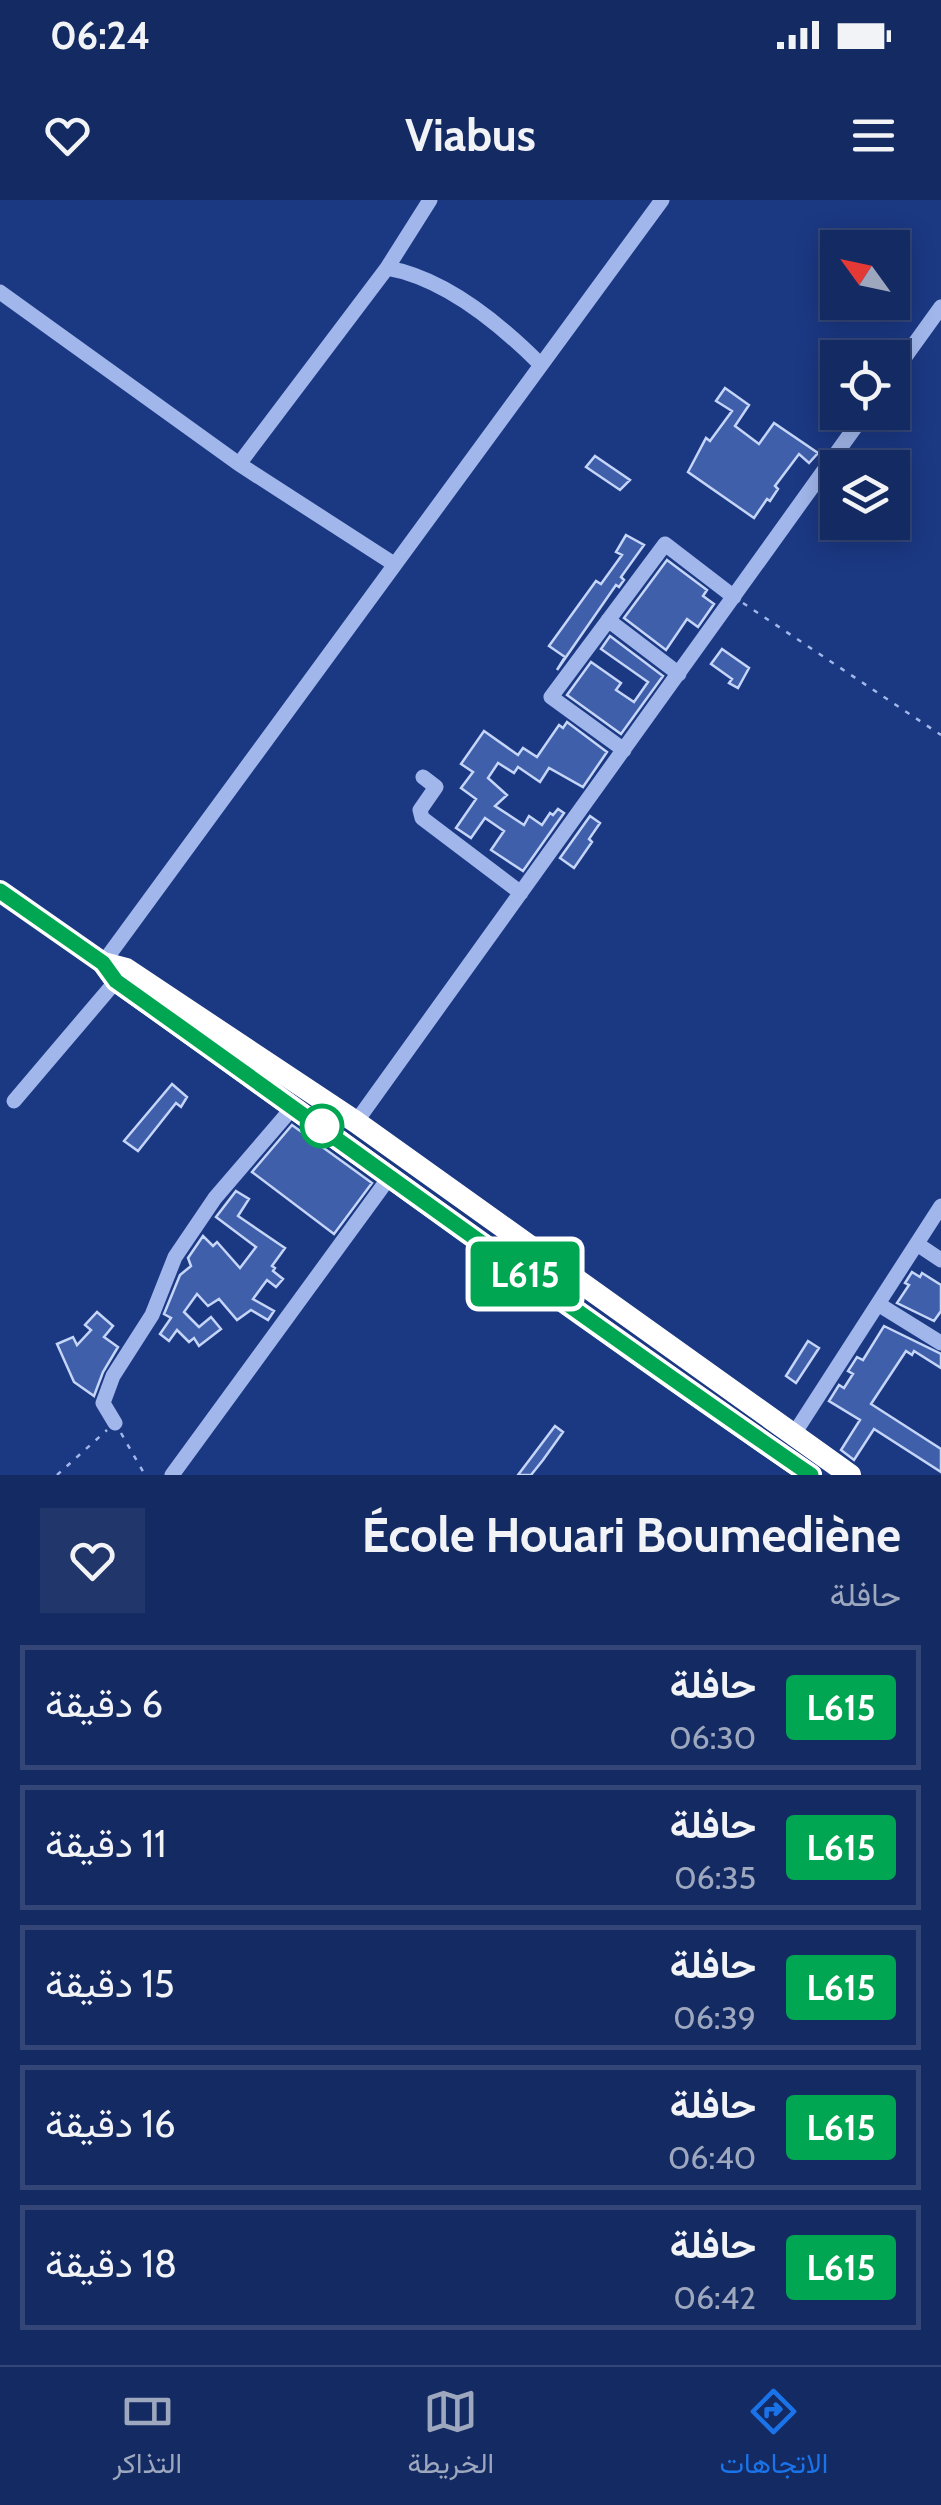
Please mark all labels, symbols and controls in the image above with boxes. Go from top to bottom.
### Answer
text: 06:24 [50,12,150,59]
icon: heart [40,108,95,163]
text: Viabus [405,108,536,162]
icon: menu [846,108,901,163]
north arrow [820,230,910,320]
map controls [820,230,910,540]
button: locate [820,340,910,430]
button: layers [820,450,910,540]
unlabelled marker [301,1105,343,1147]
line badge: L615 [455,1242,595,1306]
text: L615 [491,1253,559,1296]
text: École Houari Boumediène [362,1506,901,1564]
button: heart [40,1508,145,1613]
text: حافلة [830,1575,901,1614]
text: حافلة [670,1661,756,1708]
text: 6 دقيقة [45,1680,163,1727]
text: L615 [807,1686,875,1729]
text: 06:30 [669,1718,756,1757]
text: حافلة [670,1801,756,1848]
text: 11 دقيقة [45,1820,166,1867]
text: L615 [807,1826,875,1869]
text: 06:35 [674,1858,756,1897]
text: حافلة [670,1941,756,1988]
text: 15 دقيقة [45,1960,174,2007]
text: L615 [807,1966,875,2009]
text: 06:39 [673,1998,756,2037]
text: حافلة [670,2081,756,2128]
text: 16 دقيقة [45,2100,175,2147]
text: L615 [807,2106,875,2149]
text: 06:40 [668,2138,756,2177]
text: حافلة [670,2221,756,2268]
text: 18 دقيقة [45,2240,177,2287]
text: L615 [807,2246,875,2289]
text: 06:42 [674,2278,756,2317]
tab: التذاكر [113,2384,182,2488]
tab: الخريطة [407,2384,494,2488]
tab: الاتجاهات [720,2384,828,2488]

